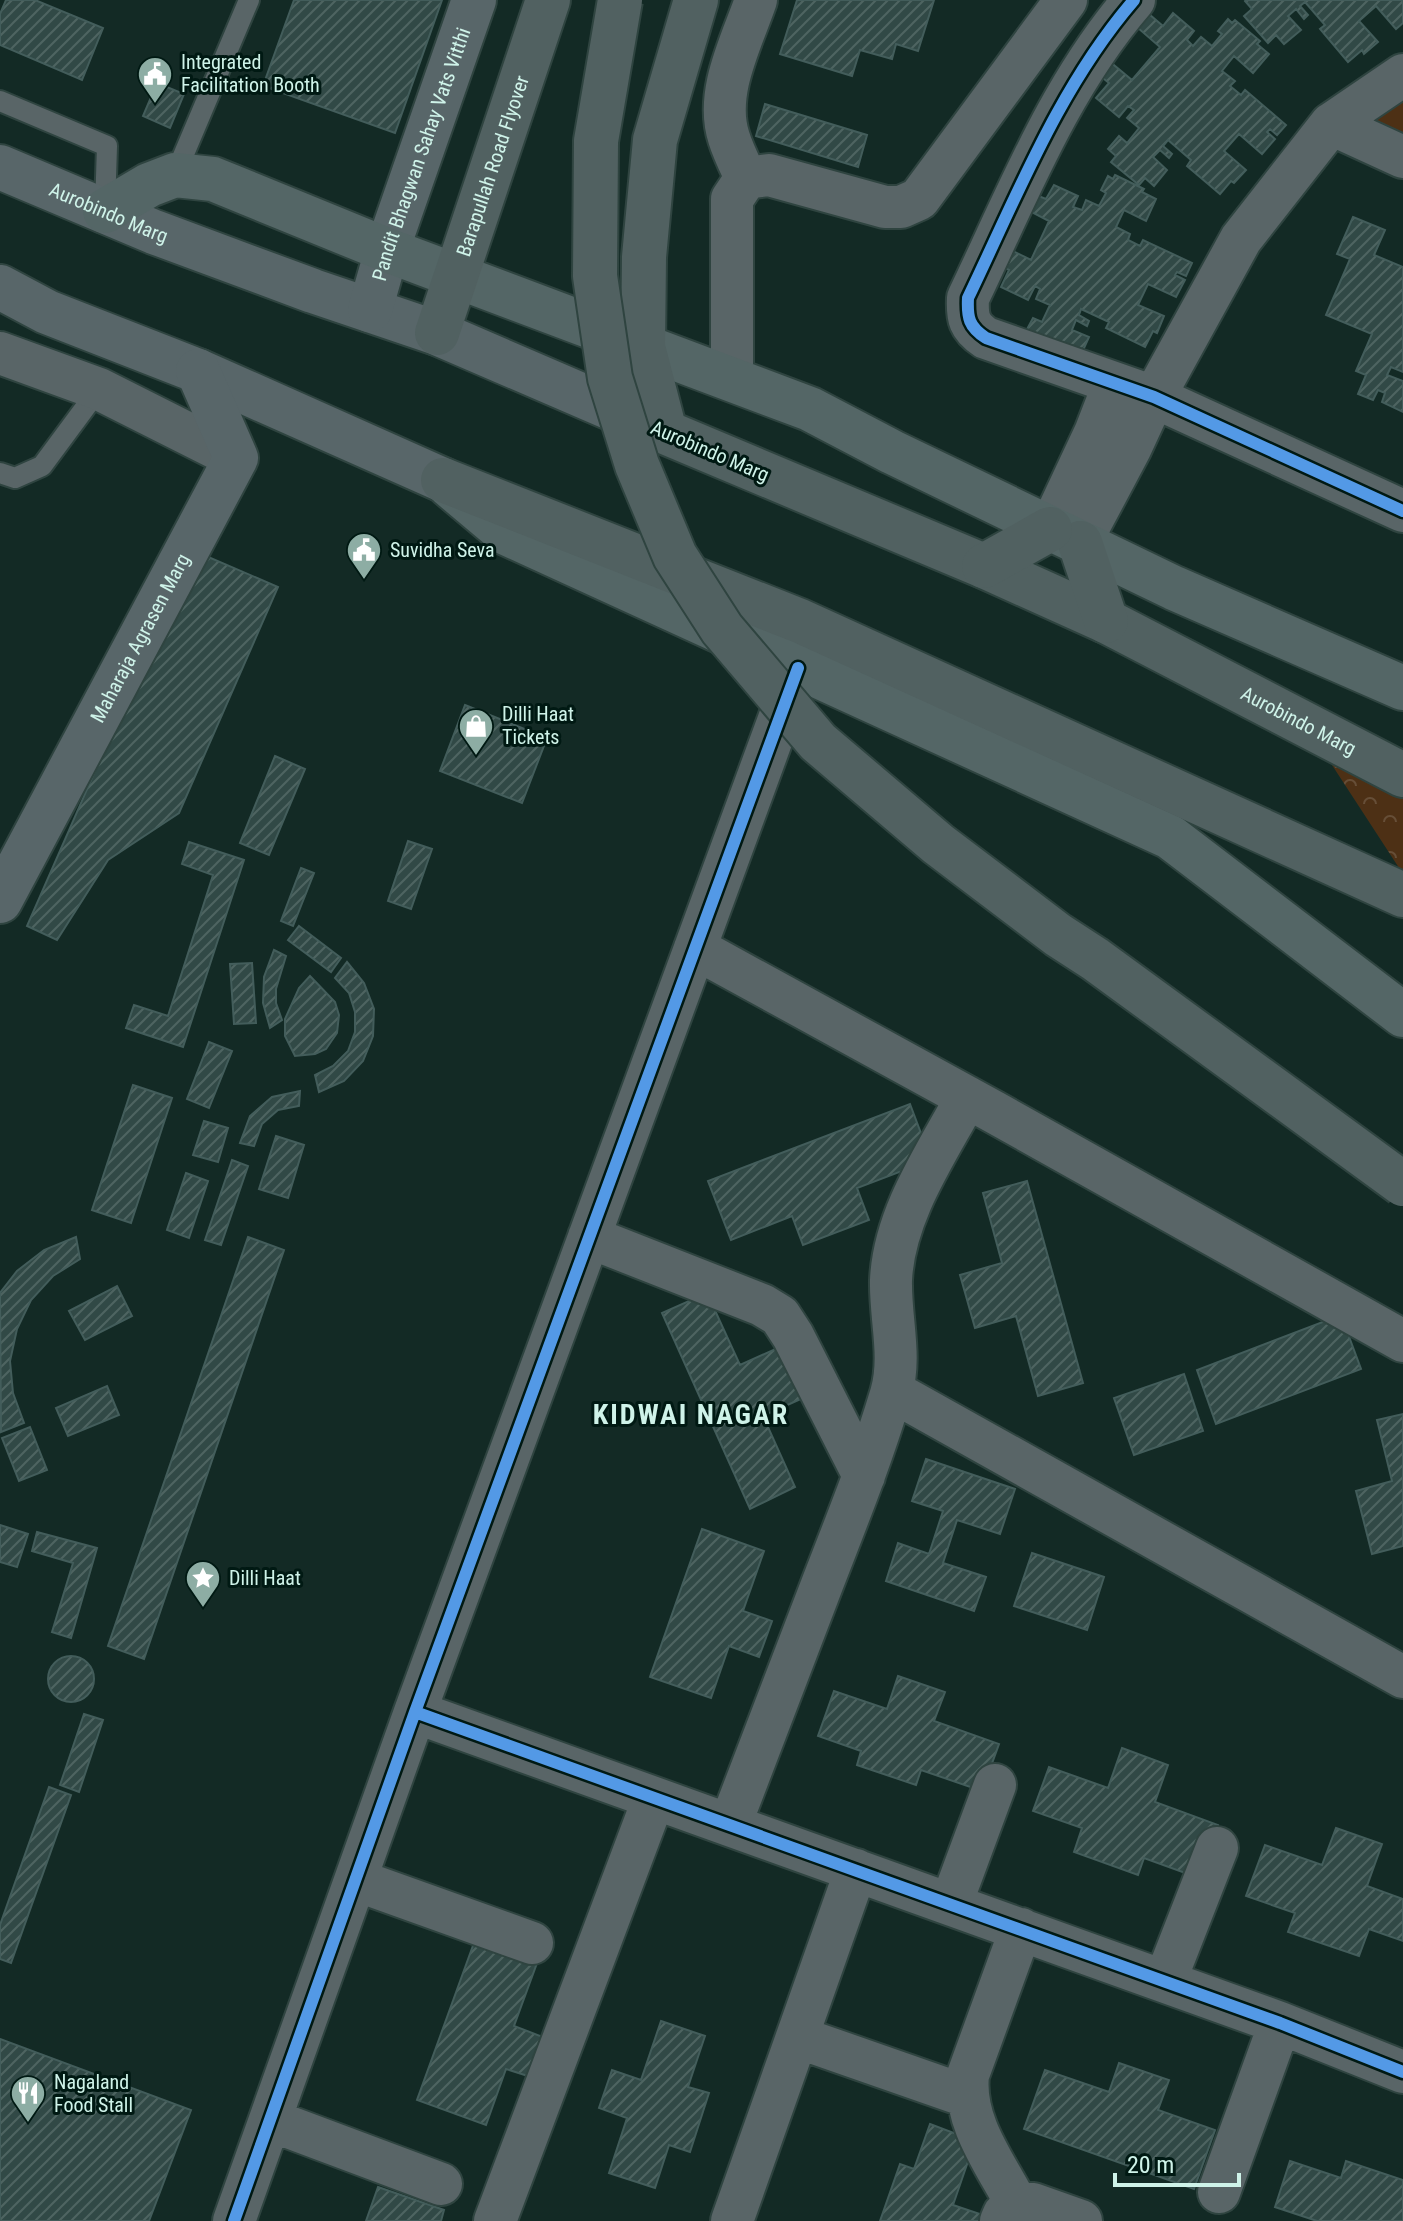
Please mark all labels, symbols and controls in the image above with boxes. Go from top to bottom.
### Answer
street label: Pandit Bhagwan Sahay Vats Vitthi [367,24,475,284]
place label: Integrated Facilitation Booth [181,50,320,97]
public building icon: Integrated Facilitation Booth [136,55,174,105]
street label: Barapullah Road Flyover [451,72,534,260]
street label: Aurobindo Marg [46,177,171,248]
street label: Aurobindo Marg [647,415,773,487]
public building icon: Suvidha Seva [345,531,383,581]
place label: Suvidha Seva [390,538,495,562]
street label: Maharaja Agrasen Marg [85,549,195,727]
street label: Aurobindo Marg [1237,681,1360,761]
place label: Dilli Haat Tickets [502,702,574,749]
shop icon: Dilli Haat Tickets [457,707,495,757]
district label: KIDWAI NAGAR [593,1398,789,1431]
place icon: Dilli Haat [184,1559,222,1609]
place label: Dilli Haat [229,1566,301,1590]
place label: Nagaland Food Stall [54,2070,133,2117]
restaurant icon: Nagaland Food Stall [9,2074,47,2124]
scale bar [1115,2137,1239,2187]
text: 20 m [1127,2151,1174,2179]

